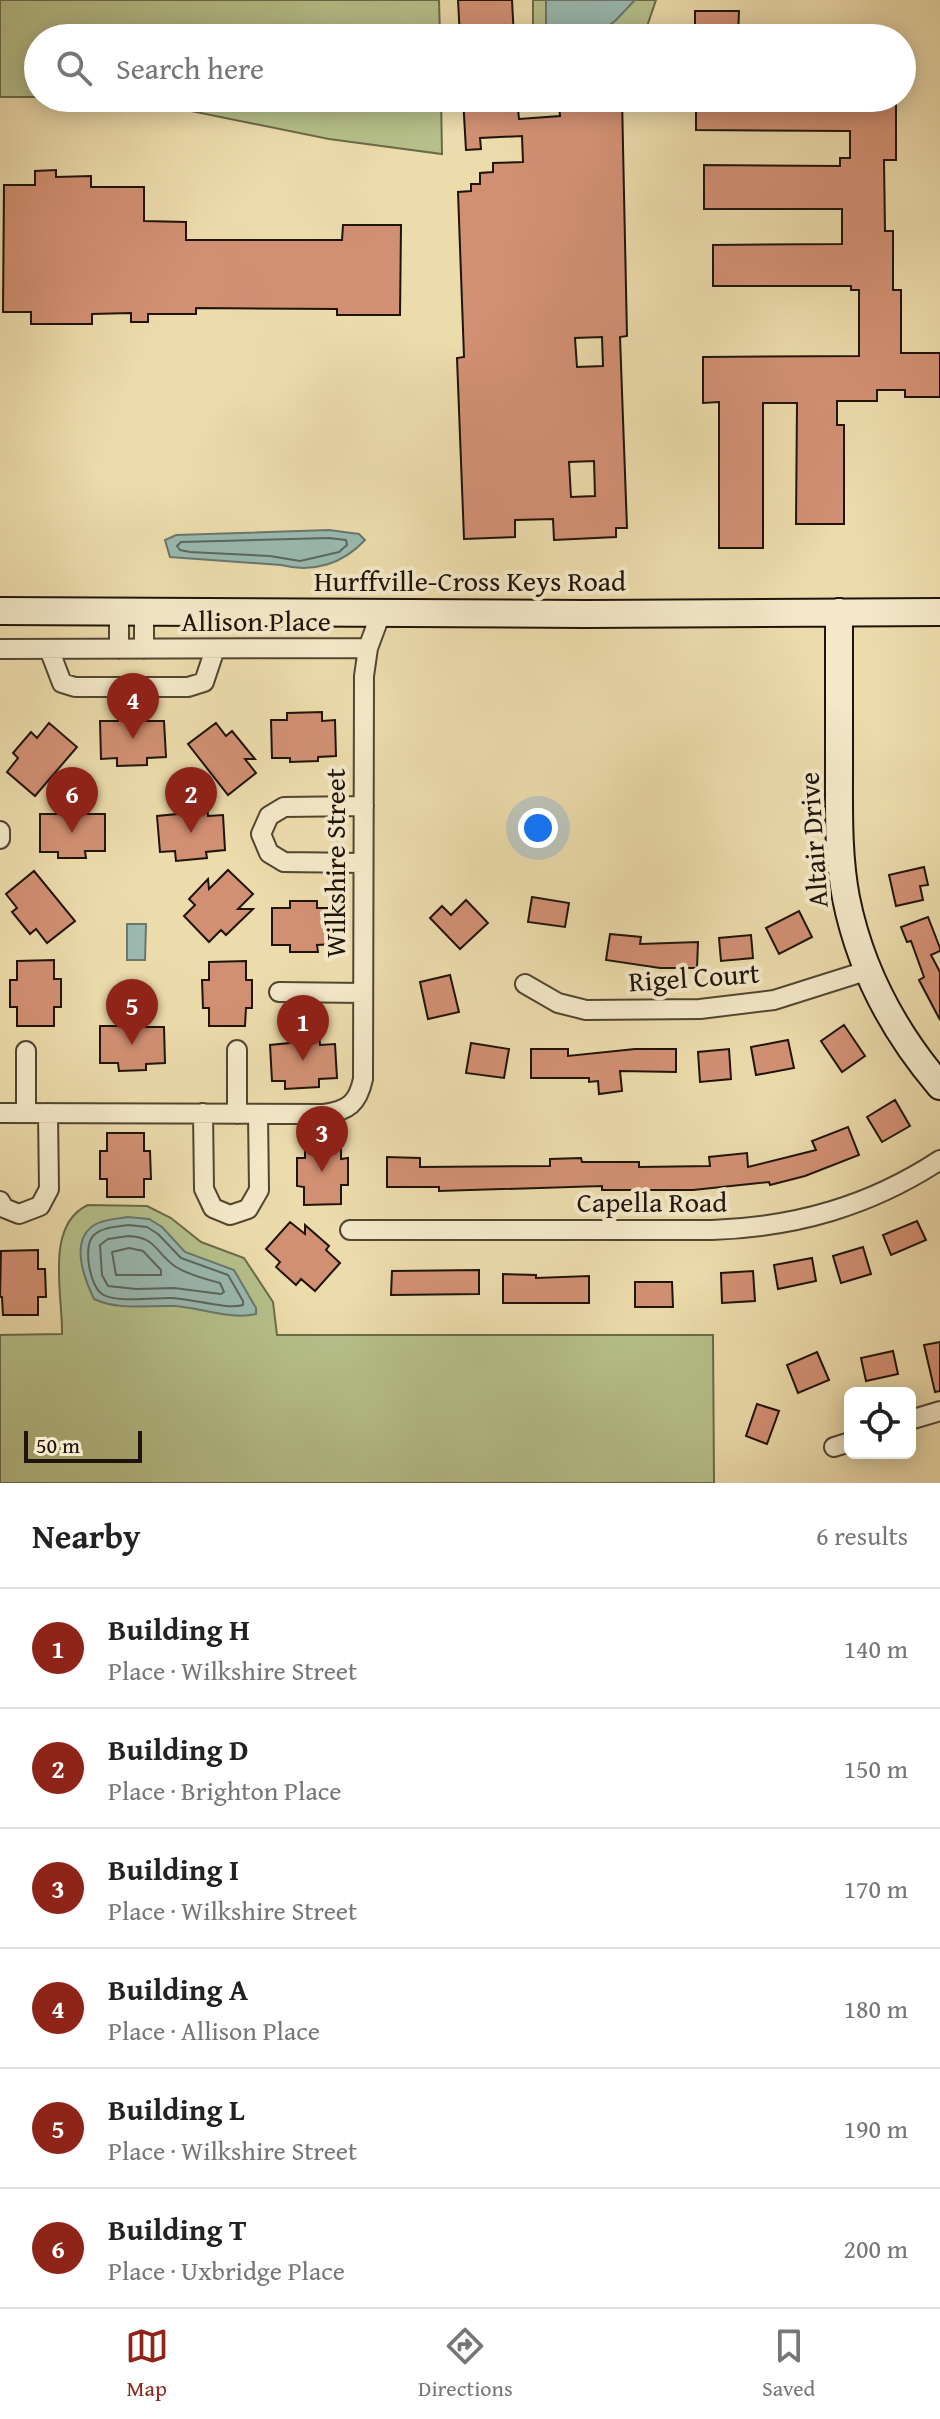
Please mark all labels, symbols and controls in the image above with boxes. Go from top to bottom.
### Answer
search box [24,24,916,112]
icon: search [52,46,96,90]
text: Search here [116,46,264,90]
street label: Hurffville-Cross Keys Road [314,560,626,601]
street label: Allison Place [181,600,331,641]
pin: 4 [107,673,159,739]
pin: 6 [46,767,98,833]
pin: 2 [165,767,217,833]
street label: Wilkshire Street [314,768,355,958]
street label: Altair Drive [787,771,838,909]
your location [518,808,558,848]
street label: Rigel Court [627,951,761,1002]
pin: 5 [106,979,158,1045]
pin: 1 [277,995,329,1061]
pin: 3 [296,1106,348,1172]
street label: Capella Road [577,1181,727,1222]
map controls [844,1387,916,1459]
button: locate [844,1387,916,1459]
scale bar [24,1427,142,1463]
text: 50 m [36,1429,80,1461]
text: Nearby [32,1511,141,1560]
text: 6 results [816,1516,908,1555]
text: Building H [108,1607,250,1651]
text: 1 [51,1629,65,1668]
text: 140 m [843,1629,908,1668]
text: Place · Wilkshire Street [108,1651,357,1690]
text: Building D [108,1727,249,1771]
text: 2 [51,1749,65,1788]
text: 150 m [843,1749,908,1788]
text: Place · Brighton Place [108,1771,341,1810]
text: Building I [108,1847,239,1891]
text: 3 [51,1869,65,1908]
text: 170 m [843,1869,908,1908]
text: Place · Wilkshire Street [108,1891,357,1930]
text: Building A [108,1967,248,2011]
text: 4 [51,1989,65,2028]
text: 180 m [843,1989,908,2028]
text: Place · Allison Place [108,2011,320,2050]
text: Building L [108,2087,245,2131]
text: 5 [51,2109,65,2148]
text: 190 m [843,2109,908,2148]
text: Place · Wilkshire Street [108,2131,357,2170]
text: Building T [108,2207,247,2251]
text: 6 [51,2229,65,2268]
text: 200 m [843,2229,908,2268]
text: Place · Uxbridge Place [108,2251,345,2290]
tab: Map [125,2324,169,2404]
tab: Directions [418,2324,513,2404]
tab: Saved [762,2324,815,2404]

